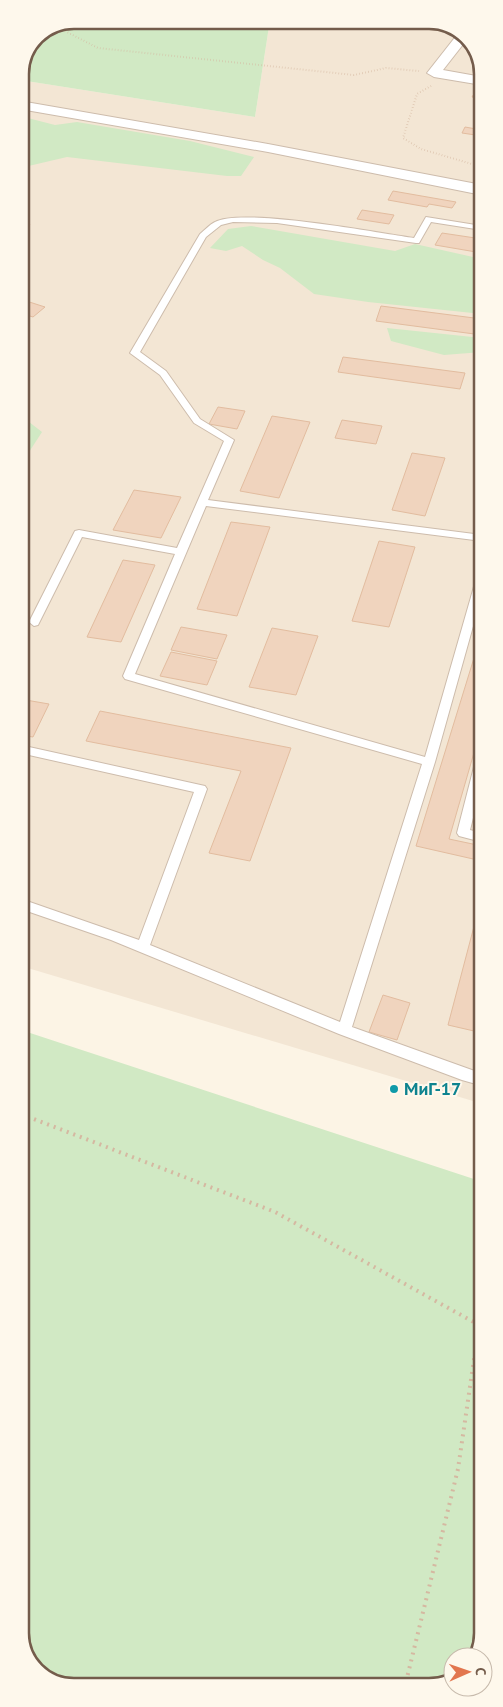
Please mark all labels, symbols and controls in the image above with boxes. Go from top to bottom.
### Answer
place label: МиГ-17 [404,1077,461,1100]
marker: МиГ-17 [388,1083,400,1095]
north arrow [443,1647,493,1697]
text: С [472,1667,490,1676]

